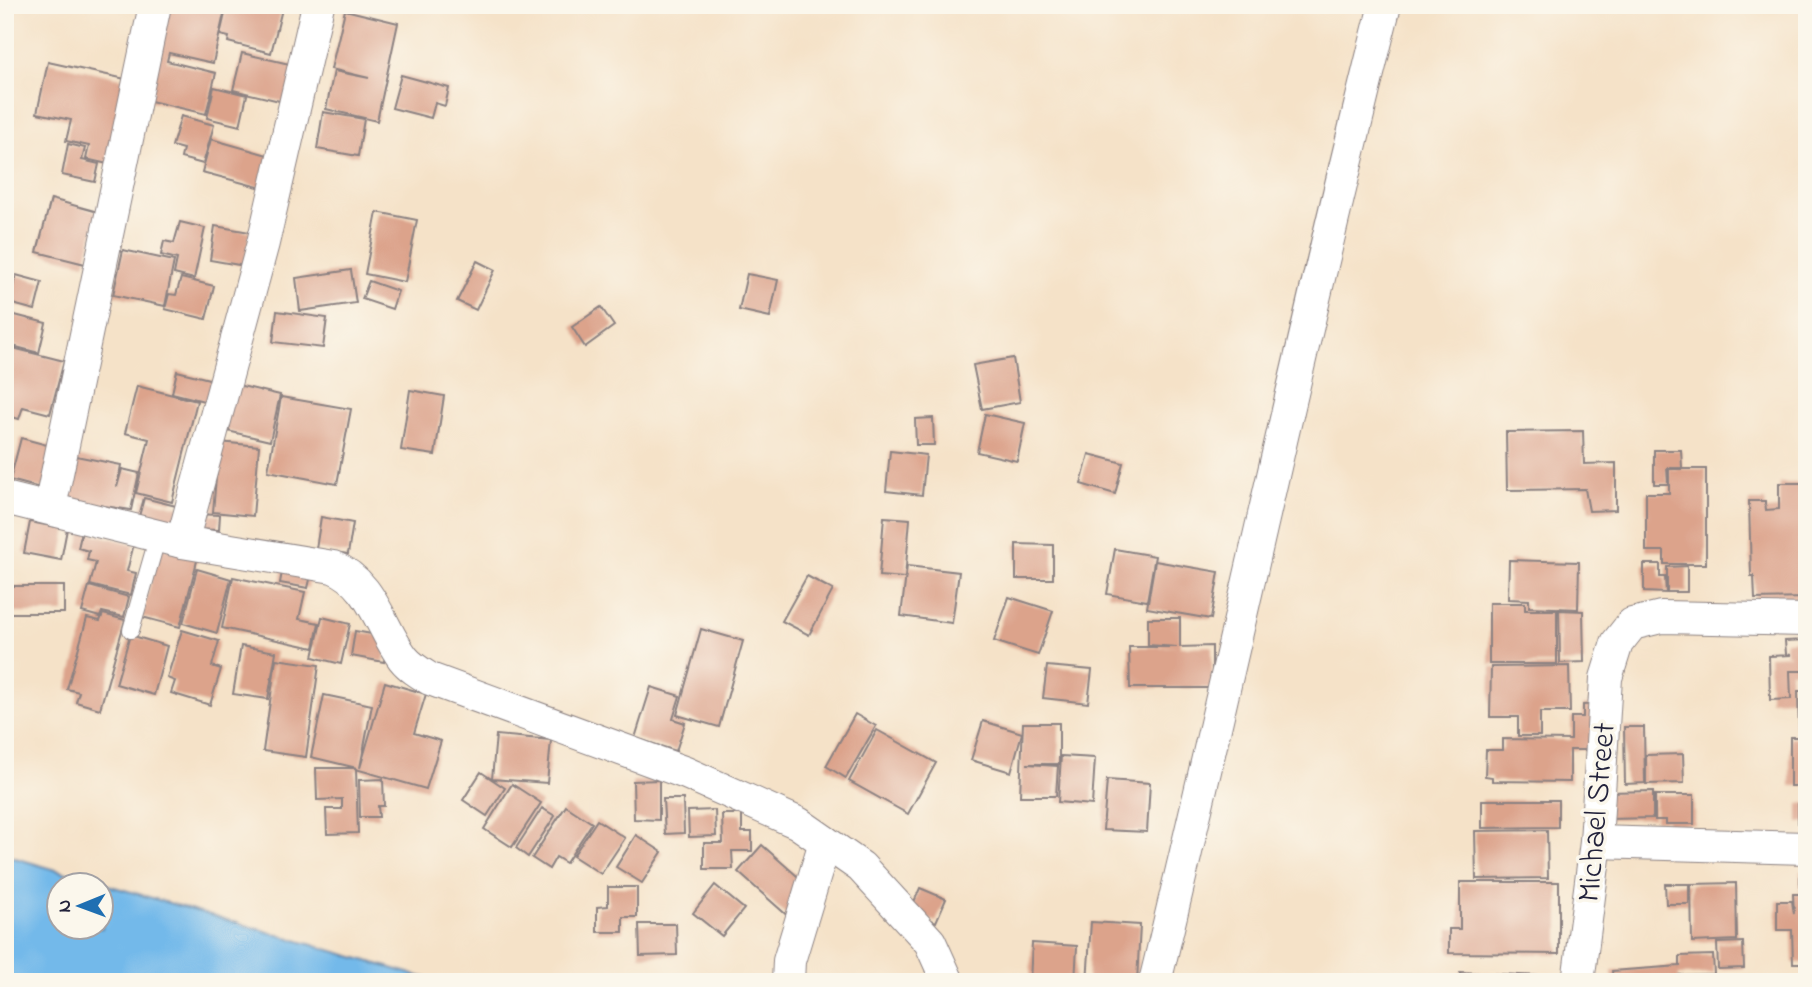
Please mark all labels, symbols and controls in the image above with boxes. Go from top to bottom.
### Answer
street label: Michael Street [1567,720,1630,904]
north arrow [46,872,116,942]
text: N [52,899,79,913]

